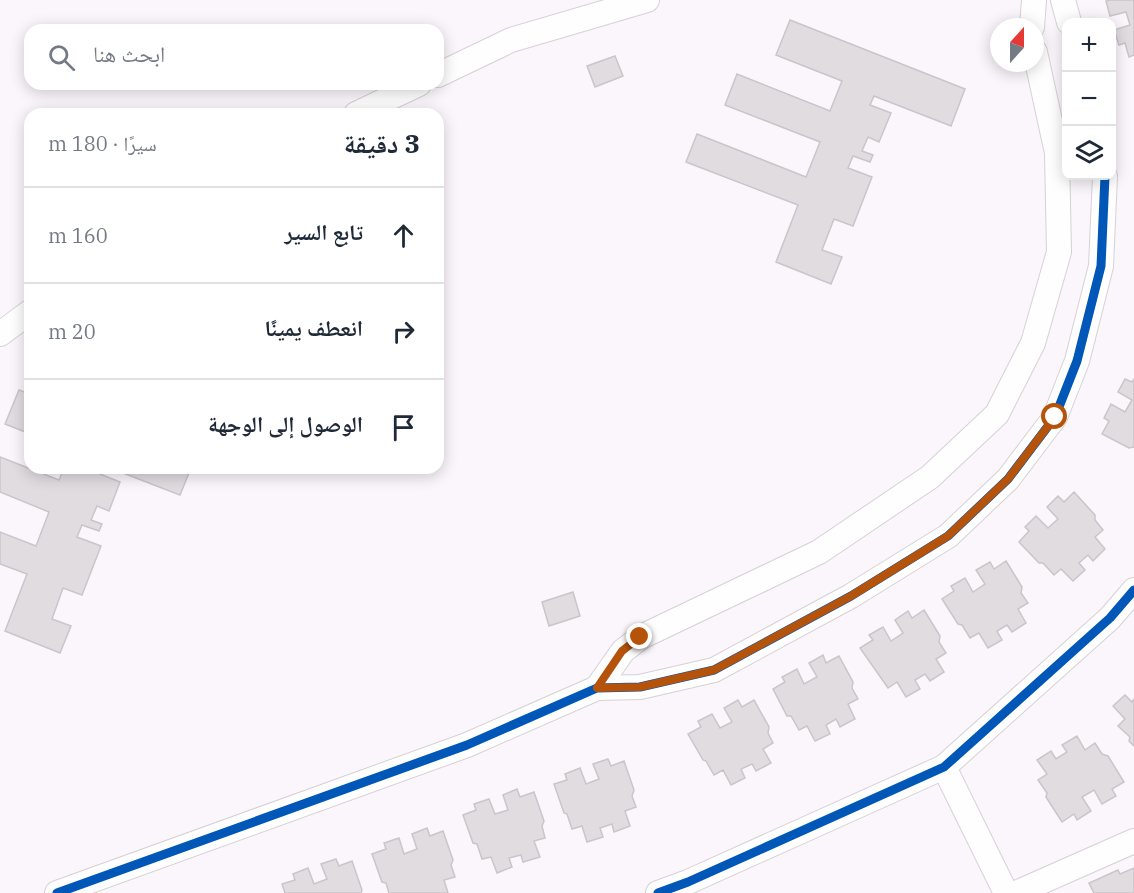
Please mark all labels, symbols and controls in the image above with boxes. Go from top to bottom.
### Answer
north arrow [990,18,1044,72]
map controls [1062,18,1116,180]
button: + [1062,18,1116,72]
search box [24,24,444,90]
text: ابحث هنا [93,39,165,68]
icon: search [45,41,78,74]
button: − [1062,72,1116,126]
text: 3 دقيقة [344,126,420,160]
button: layers [1062,126,1116,180]
text: سيرًا · 180 m [48,130,157,157]
text: تابع السير [285,217,363,246]
icon: ahead [387,219,420,252]
text: 160 m [48,222,108,249]
text: انعطف يمينًا [265,313,363,342]
icon: right [387,315,420,348]
text: 20 m [48,318,96,345]
route start [1041,403,1067,429]
text: الوصول إلى الوجهة [208,409,363,438]
icon: arrive [387,411,420,444]
route end [626,623,652,649]

